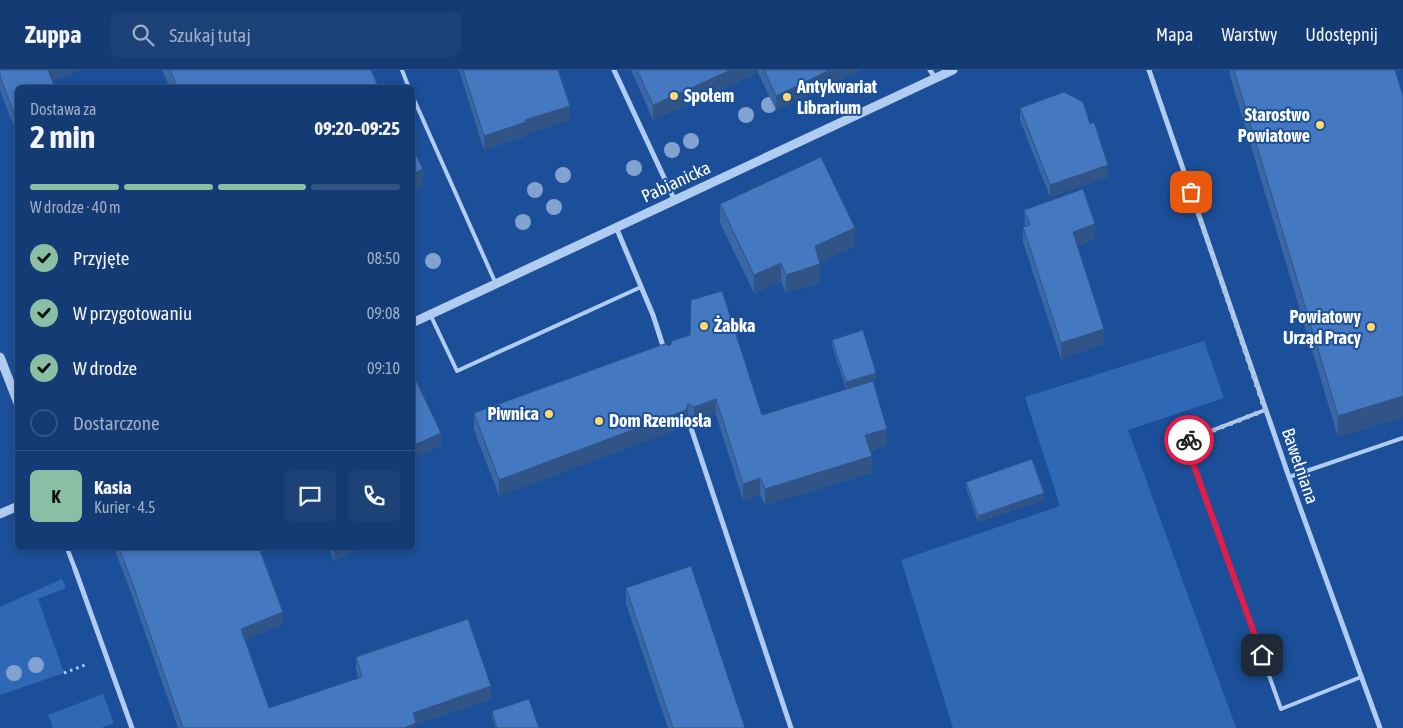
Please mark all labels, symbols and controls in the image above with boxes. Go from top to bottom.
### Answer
search box [111,12,461,57]
text: Zuppa [25,21,81,48]
icon: search [129,21,157,49]
text: Szukaj tutaj [169,24,251,46]
text: Mapa [1156,24,1193,45]
text: Warstwy [1221,24,1277,45]
text: Udostępnij [1305,24,1378,45]
place label: Antykwariat Librarium [796,76,878,118]
place label: Społem [684,85,734,106]
marker: Społem [668,90,680,102]
marker: Antykwariat Librarium [781,91,793,103]
text: Dostawa za [30,100,96,118]
place label: Starostwo Powiatowe [1238,104,1310,146]
text: 09:20–09:25 [314,117,400,139]
text: 2 min [30,118,95,155]
marker: Starostwo Powiatowe [1314,119,1326,131]
street label: Pabianicka [638,156,714,207]
pin [1170,171,1212,213]
icon: bag [1177,178,1205,206]
text: W drodze · 40 m [30,198,121,216]
icon: check [30,244,58,272]
text: Przyjęte [73,247,130,269]
text: 08:50 [367,249,400,267]
icon: check [30,299,58,327]
text: W przygotowaniu [73,302,192,324]
text: 09:08 [367,304,400,322]
place label: Powiatowy Urząd Pracy [1283,306,1362,348]
place label: Żabka [714,315,755,336]
marker: Żabka [698,320,710,332]
marker: Powiatowy Urząd Pracy [1365,321,1377,333]
icon: check [30,354,58,382]
text: W drodze [73,357,137,379]
text: 09:10 [367,359,400,377]
place label: Piwnica [488,403,539,424]
marker: Piwnica [543,408,555,420]
place label: Dom Rzemiosła [609,410,712,431]
text: Dostarczone [73,412,160,434]
marker: Dom Rzemiosła [593,415,605,427]
courier [1164,415,1214,465]
street label: Bawełniana [1278,425,1323,506]
icon: bike [1175,426,1203,454]
button: chat [284,470,336,522]
button: phone [348,470,400,522]
text: Kasia [94,476,132,498]
text: K [51,485,61,507]
text: Kurier · 4.5 [94,498,156,516]
pin [1241,634,1283,676]
icon: home [1248,641,1276,669]

